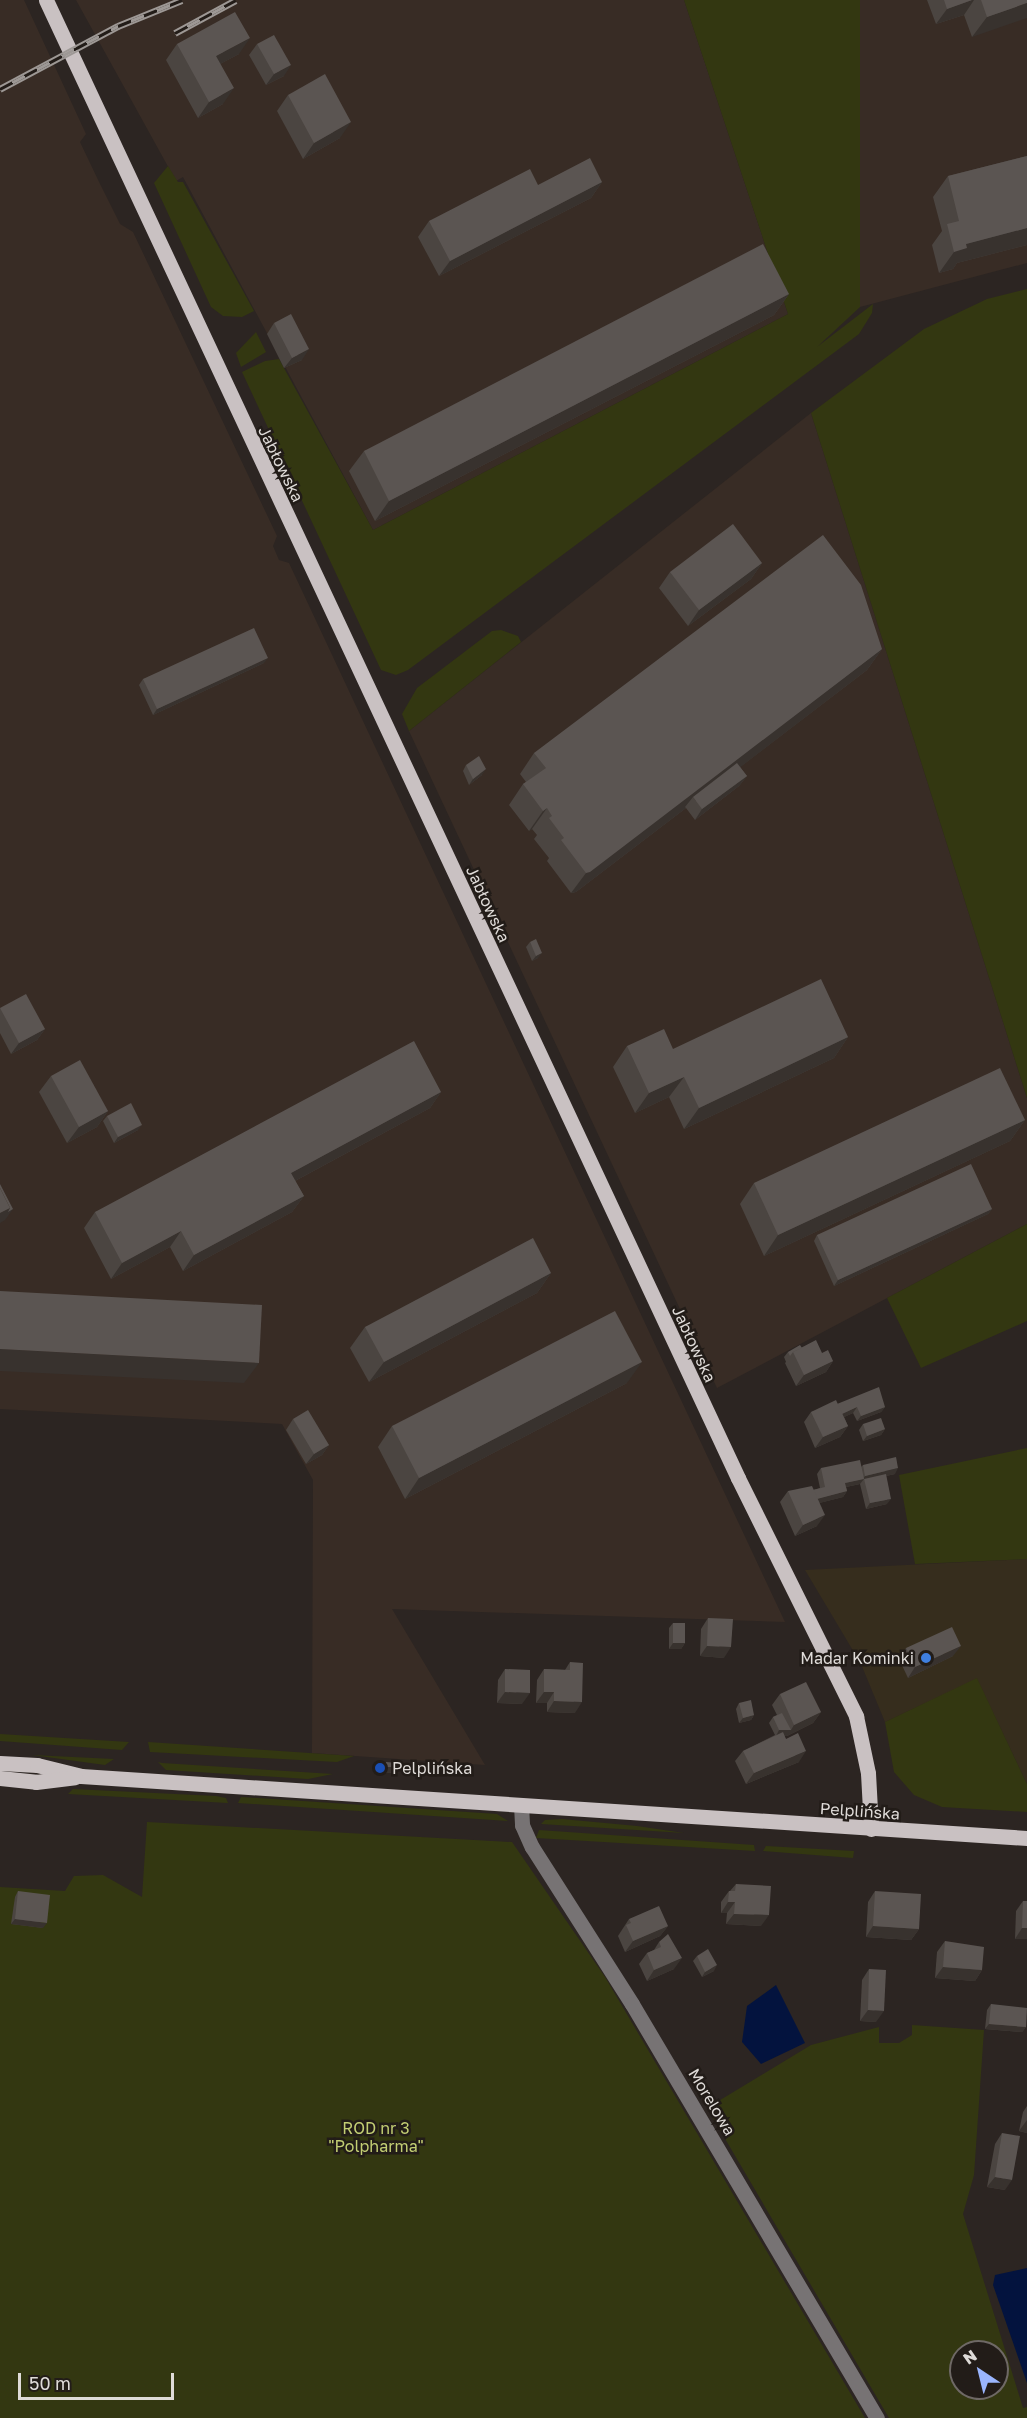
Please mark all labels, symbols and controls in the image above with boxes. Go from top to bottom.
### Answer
street label: Jabłowska [254,423,308,505]
street label: Jabłowska [462,863,514,945]
street label: Jabłowska [668,1303,720,1385]
place label: Madar Kominki [800,1648,914,1668]
marker: Madar Kominki [919,1651,933,1665]
place label: Pelplińska [392,1758,472,1778]
marker: Pelplińska [373,1761,387,1775]
street label: Pelplińska [819,1799,901,1823]
street label: Morelowa [685,2065,739,2139]
park label: ROD nr 3 "Polpharma" [328,2118,424,2156]
north arrow [949,2340,1009,2400]
text: N [959,2345,981,2369]
scale bar [21,2361,177,2399]
text: 50 m [29,2372,71,2394]

